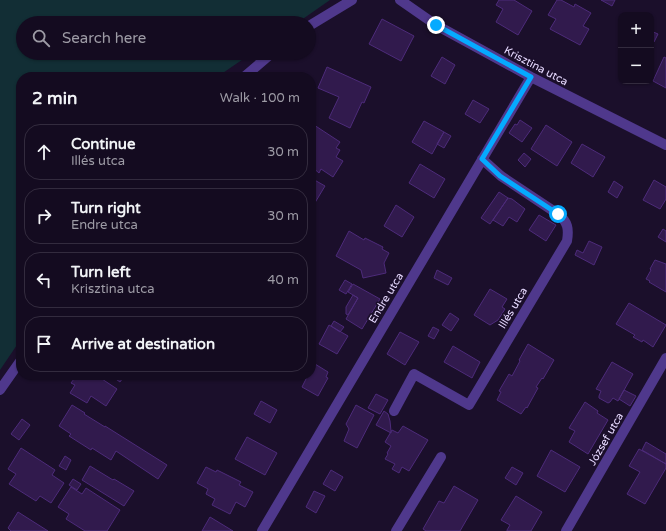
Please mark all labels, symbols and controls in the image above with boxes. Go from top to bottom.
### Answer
map controls [618,12,654,84]
button: + [618,12,654,48]
search box [16,16,316,60]
route end [427,16,445,34]
icon: search [30,27,52,49]
text: Search here [62,29,146,47]
street label: Krisztina utca [502,44,570,88]
button: − [618,48,654,84]
text: 2 min [32,88,77,109]
text: Walk · 100 m [220,90,300,106]
text: Continue [71,135,135,153]
icon: ahead [33,141,55,163]
text: 30 m [267,144,299,160]
text: Illés utca [71,153,125,169]
text: Turn right [71,199,141,217]
icon: right [33,205,55,227]
route start [549,205,567,223]
text: 30 m [267,208,299,224]
text: Endre utca [71,217,138,233]
text: Turn left [71,263,131,281]
icon: left [33,269,55,291]
street label: Endre utca [366,270,406,326]
text: 40 m [267,272,299,288]
text: Krisztina utca [71,281,154,297]
street label: Illés utca [496,285,530,331]
icon: arrive [33,333,55,355]
text: Arrive at destination [71,335,215,353]
street label: József utca [586,410,626,468]

